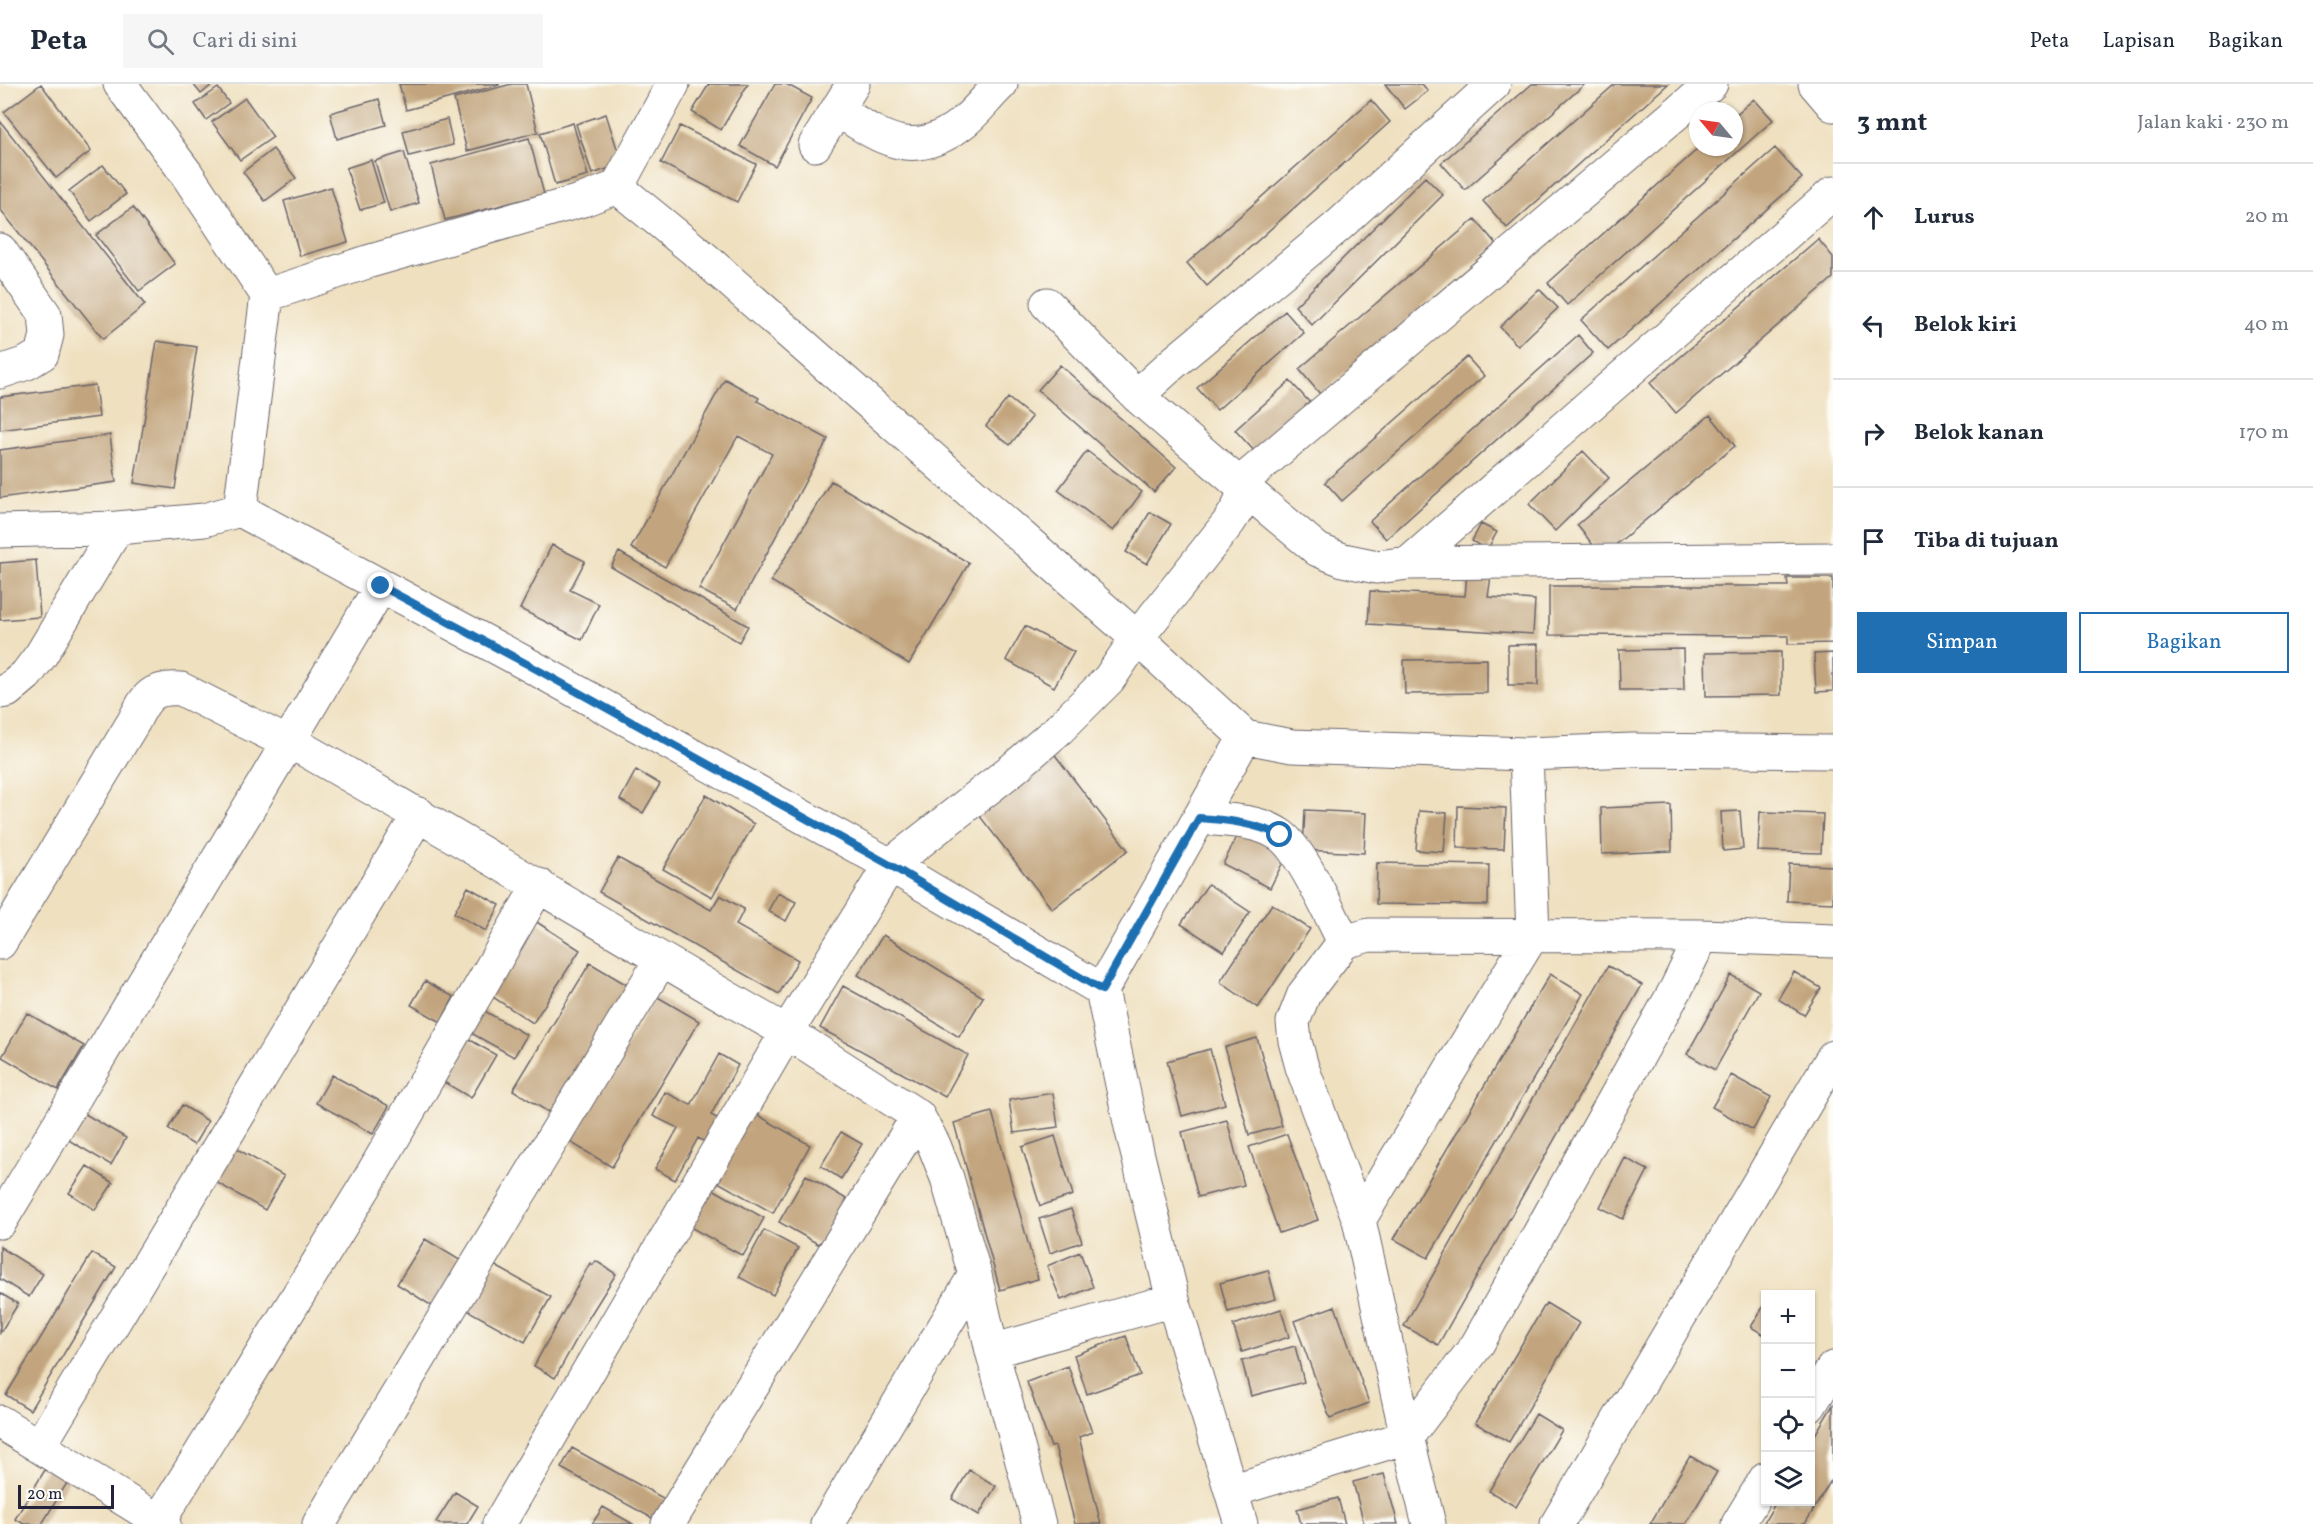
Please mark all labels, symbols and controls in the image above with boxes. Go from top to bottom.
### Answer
search box [123,14,543,68]
text: Peta [30,22,87,61]
icon: search [144,25,177,58]
text: Cari di sini [192,26,297,57]
text: Peta [2030,27,2069,56]
text: Lapisan [2102,27,2175,56]
text: Bagikan [2208,27,2283,56]
north arrow [1689,102,1743,156]
text: 3 mnt [1857,105,1927,141]
text: Jalan kaki · 230 m [2137,109,2289,137]
icon: ahead [1857,201,1890,234]
text: Lurus [1914,202,1975,233]
text: 20 m [2245,203,2289,231]
icon: left [1857,309,1890,342]
text: Belok kiri [1914,310,2017,341]
text: 40 m [2244,311,2289,339]
icon: right [1857,417,1890,450]
text: Belok kanan [1914,418,2044,449]
text: 170 m [2239,419,2289,447]
icon: arrive [1857,525,1890,558]
text: Tiba di tujuan [1914,526,2059,557]
route end [367,572,393,598]
button: Simpan [1857,612,2067,673]
button: Bagikan [2079,612,2289,673]
route start [1266,821,1292,847]
map controls [1761,1290,1815,1506]
button: + [1761,1290,1815,1344]
button: − [1761,1344,1815,1398]
button: locate [1761,1398,1815,1452]
button: layers [1761,1452,1815,1506]
scale bar [18,1482,114,1510]
text: 20 m [27,1484,62,1506]

